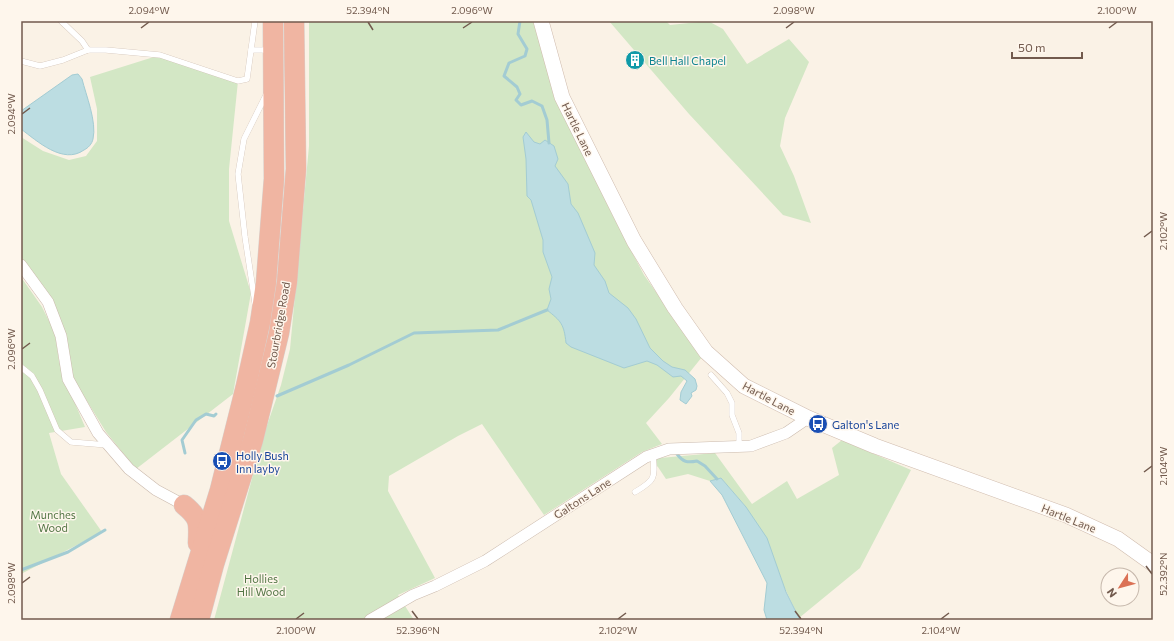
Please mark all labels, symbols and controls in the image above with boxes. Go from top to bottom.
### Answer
text: 2.094°W [128,4,170,16]
text: 52.394°N [346,4,390,16]
text: 2.096°W [451,4,493,16]
text: 2.098°W [773,4,815,16]
text: 2.100°W [1097,4,1137,16]
scale bar [1012,34,1082,60]
text: 50 m [1018,40,1046,54]
building icon: Bell Hall Chapel [624,49,646,71]
place label: Bell Hall Chapel [649,54,726,67]
text: 2.094°W [5,93,17,135]
street label: Hartle Lane [559,100,597,158]
text: 2.102°W [1157,212,1169,250]
street label: Stourbridge Road [264,281,292,369]
text: 2.096°W [5,328,17,370]
street label: Hartle Lane [740,379,798,417]
bus stop icon: Galton's Lane [807,413,829,435]
place label: Galton's Lane [832,418,900,431]
text: 2.104°W [1157,447,1169,485]
place label: Holly Bush Inn layby [236,449,289,475]
bus stop icon: Holly Bush Inn layby [211,450,233,472]
street label: Galtons Lane [551,475,613,521]
street label: Hartle Lane [1040,501,1098,535]
park label: Munches Wood [30,508,76,534]
text: 52.392°N [1157,552,1169,596]
text: 2.098°W [5,562,17,604]
north arrow [1100,567,1140,607]
park label: Hollies Hill Wood [237,572,285,598]
text: N [1104,586,1119,600]
text: 2.100°W [276,624,316,636]
text: 52.396°N [396,624,440,636]
text: 2.102°W [599,624,637,636]
text: 52.394°N [779,624,823,636]
text: 2.104°W [922,624,960,636]

